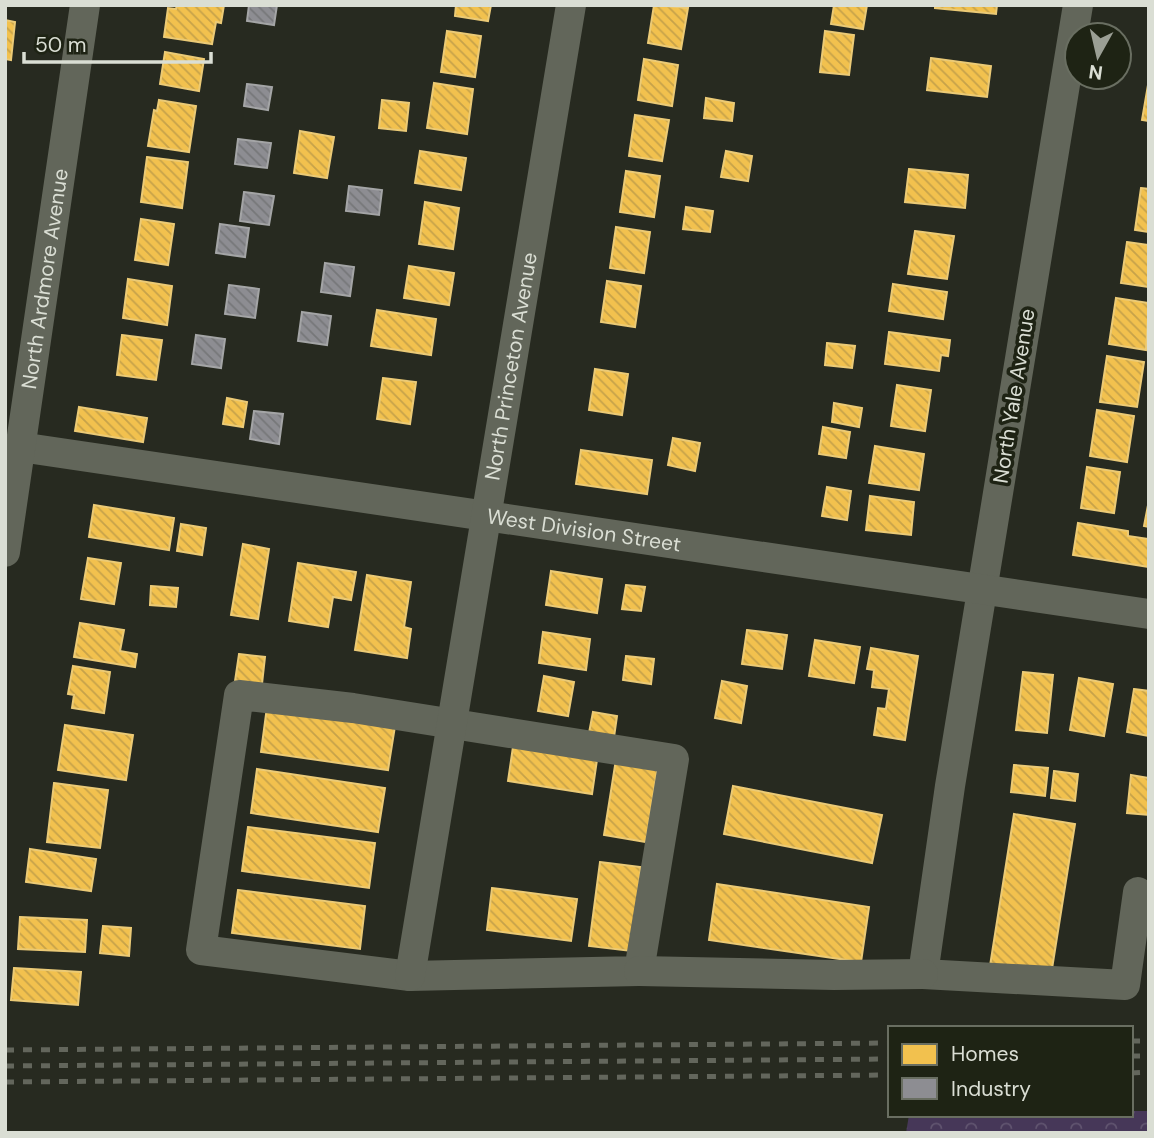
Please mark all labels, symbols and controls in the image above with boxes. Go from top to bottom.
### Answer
scale bar [24,21,212,65]
north arrow [1063,21,1133,91]
text: 50 m [35,31,86,59]
text: N [1087,59,1104,86]
street label: North Ardmore Avenue [15,167,75,391]
street label: North Princeton Avenue [478,250,544,482]
street label: North Yale Avenue [986,307,1042,485]
street label: West Division Street [485,502,683,559]
legend [888,1026,1133,1117]
text: Homes [951,1040,1019,1068]
text: Industry [951,1075,1031,1103]

